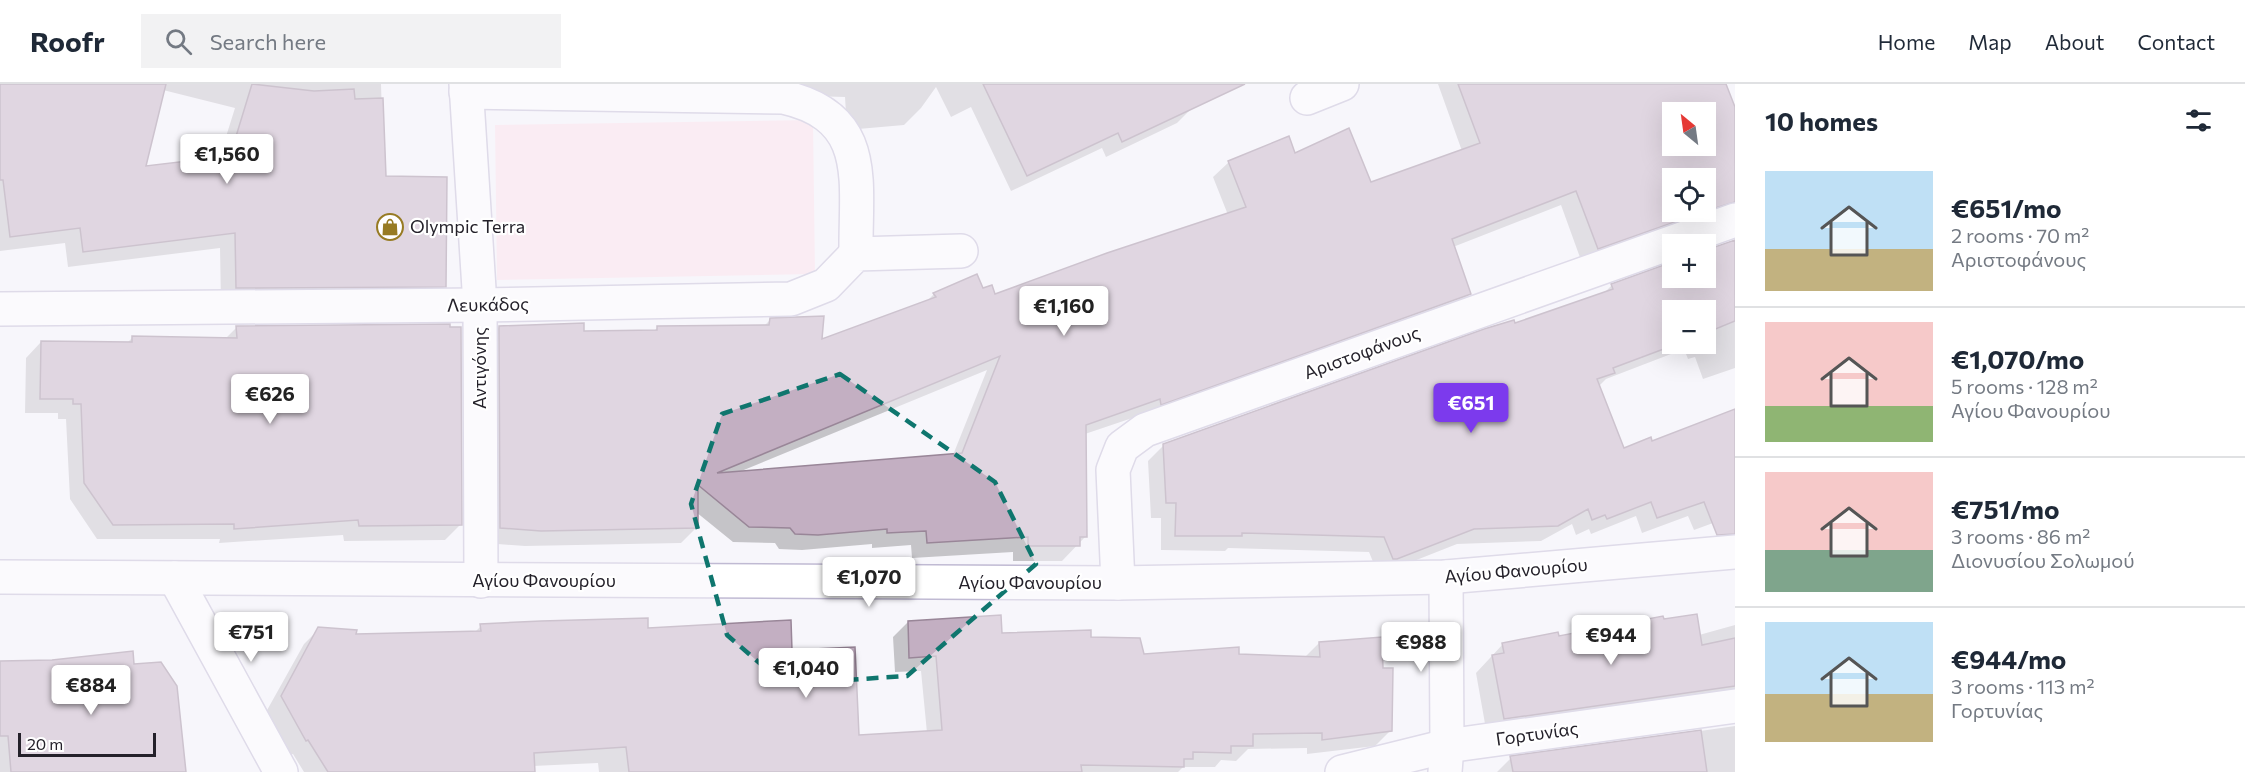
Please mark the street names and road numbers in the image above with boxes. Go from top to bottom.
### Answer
street label: Λευκάδος [447,292,529,316]
street label: Αριστοφάνους [1301,321,1423,383]
street label: Αντιγόνης [468,327,490,409]
street label: Αγίου Φανουρίου [1443,553,1588,587]
street label: Αγίου Φανουρίου [472,569,616,591]
street label: Αγίου Φανουρίου [958,571,1102,593]
street label: Γορτυνίας [1494,716,1580,750]

